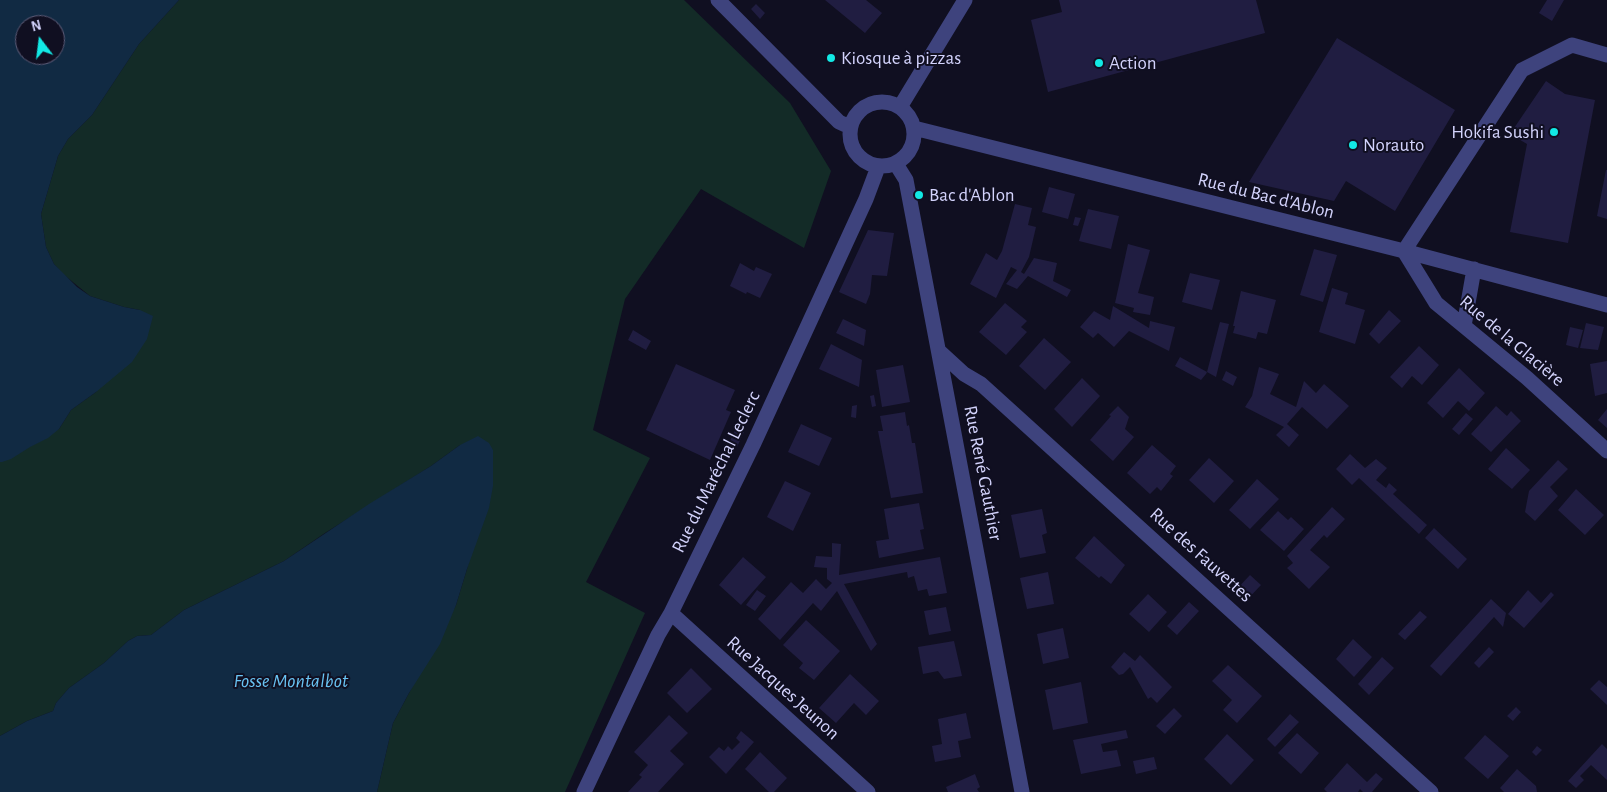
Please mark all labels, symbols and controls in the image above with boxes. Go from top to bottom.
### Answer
north arrow [15,15,65,65]
text: N [30,18,43,35]
place label: Kiosque à pizzas [841,47,961,69]
marker: Kiosque à pizzas [825,52,837,64]
place label: Action [1109,52,1157,74]
marker: Action [1093,57,1105,69]
place label: Hokifa Sushi [1451,121,1544,143]
marker: Hokifa Sushi [1548,126,1560,138]
place label: Norauto [1363,134,1424,156]
marker: Norauto [1347,139,1359,151]
street label: Rue du Bac d'Ablon [1195,168,1337,224]
place label: Bac d'Ablon [929,184,1015,206]
marker: Bac d'Ablon [913,189,925,201]
street label: Rue de la Glacière [1455,290,1569,392]
street label: Rue du Maréchal Leclerc [667,387,765,557]
street label: Rue René Gauthier [959,404,1007,542]
street label: Rue des Fauvettes [1145,503,1257,607]
street label: Rue Jacques Jeunon [722,631,844,745]
water label: Fosse Montalbot [234,669,348,693]

